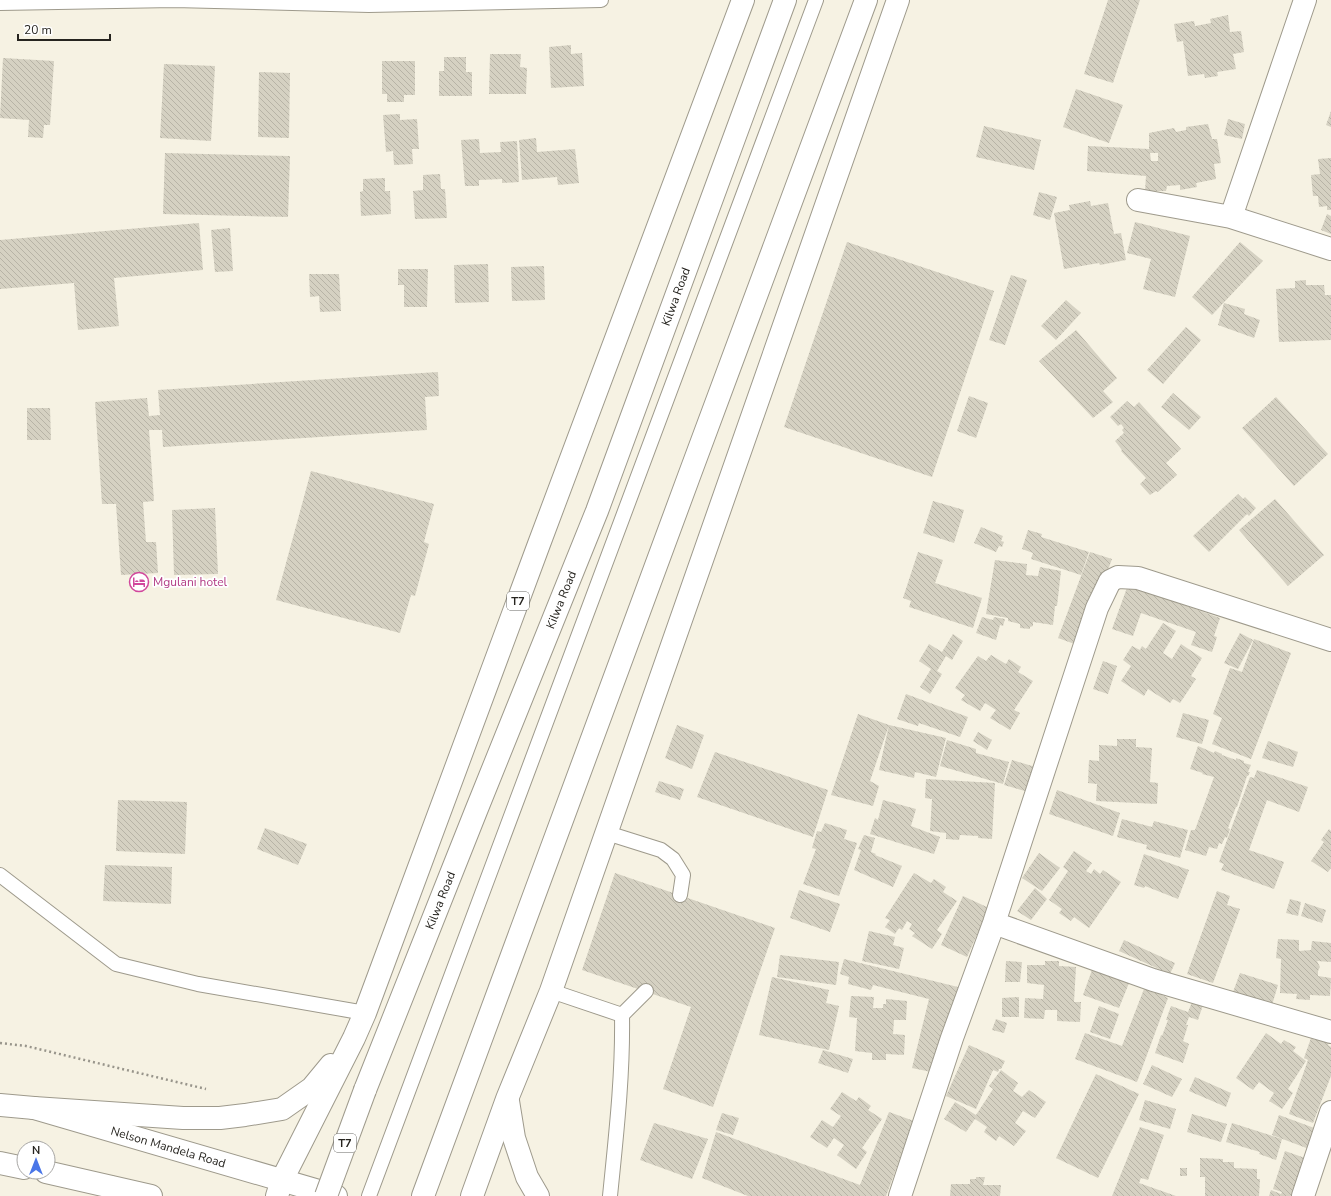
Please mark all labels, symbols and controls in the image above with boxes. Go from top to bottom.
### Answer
scale bar [18,16,110,42]
text: 20 m [24,22,52,38]
street label: Kilwa Road [658,265,694,328]
street label: Kilwa Road [542,568,580,631]
hotel icon: Mgulani hotel [128,571,150,593]
place label: Mgulani hotel [153,574,228,590]
road number: T7 [507,592,529,610]
street label: Kilwa Road [422,869,459,932]
street label: Nelson Mandela Road [109,1123,228,1171]
road number: T7 [334,1134,356,1152]
north arrow [16,1140,56,1180]
text: N [32,1143,40,1158]

